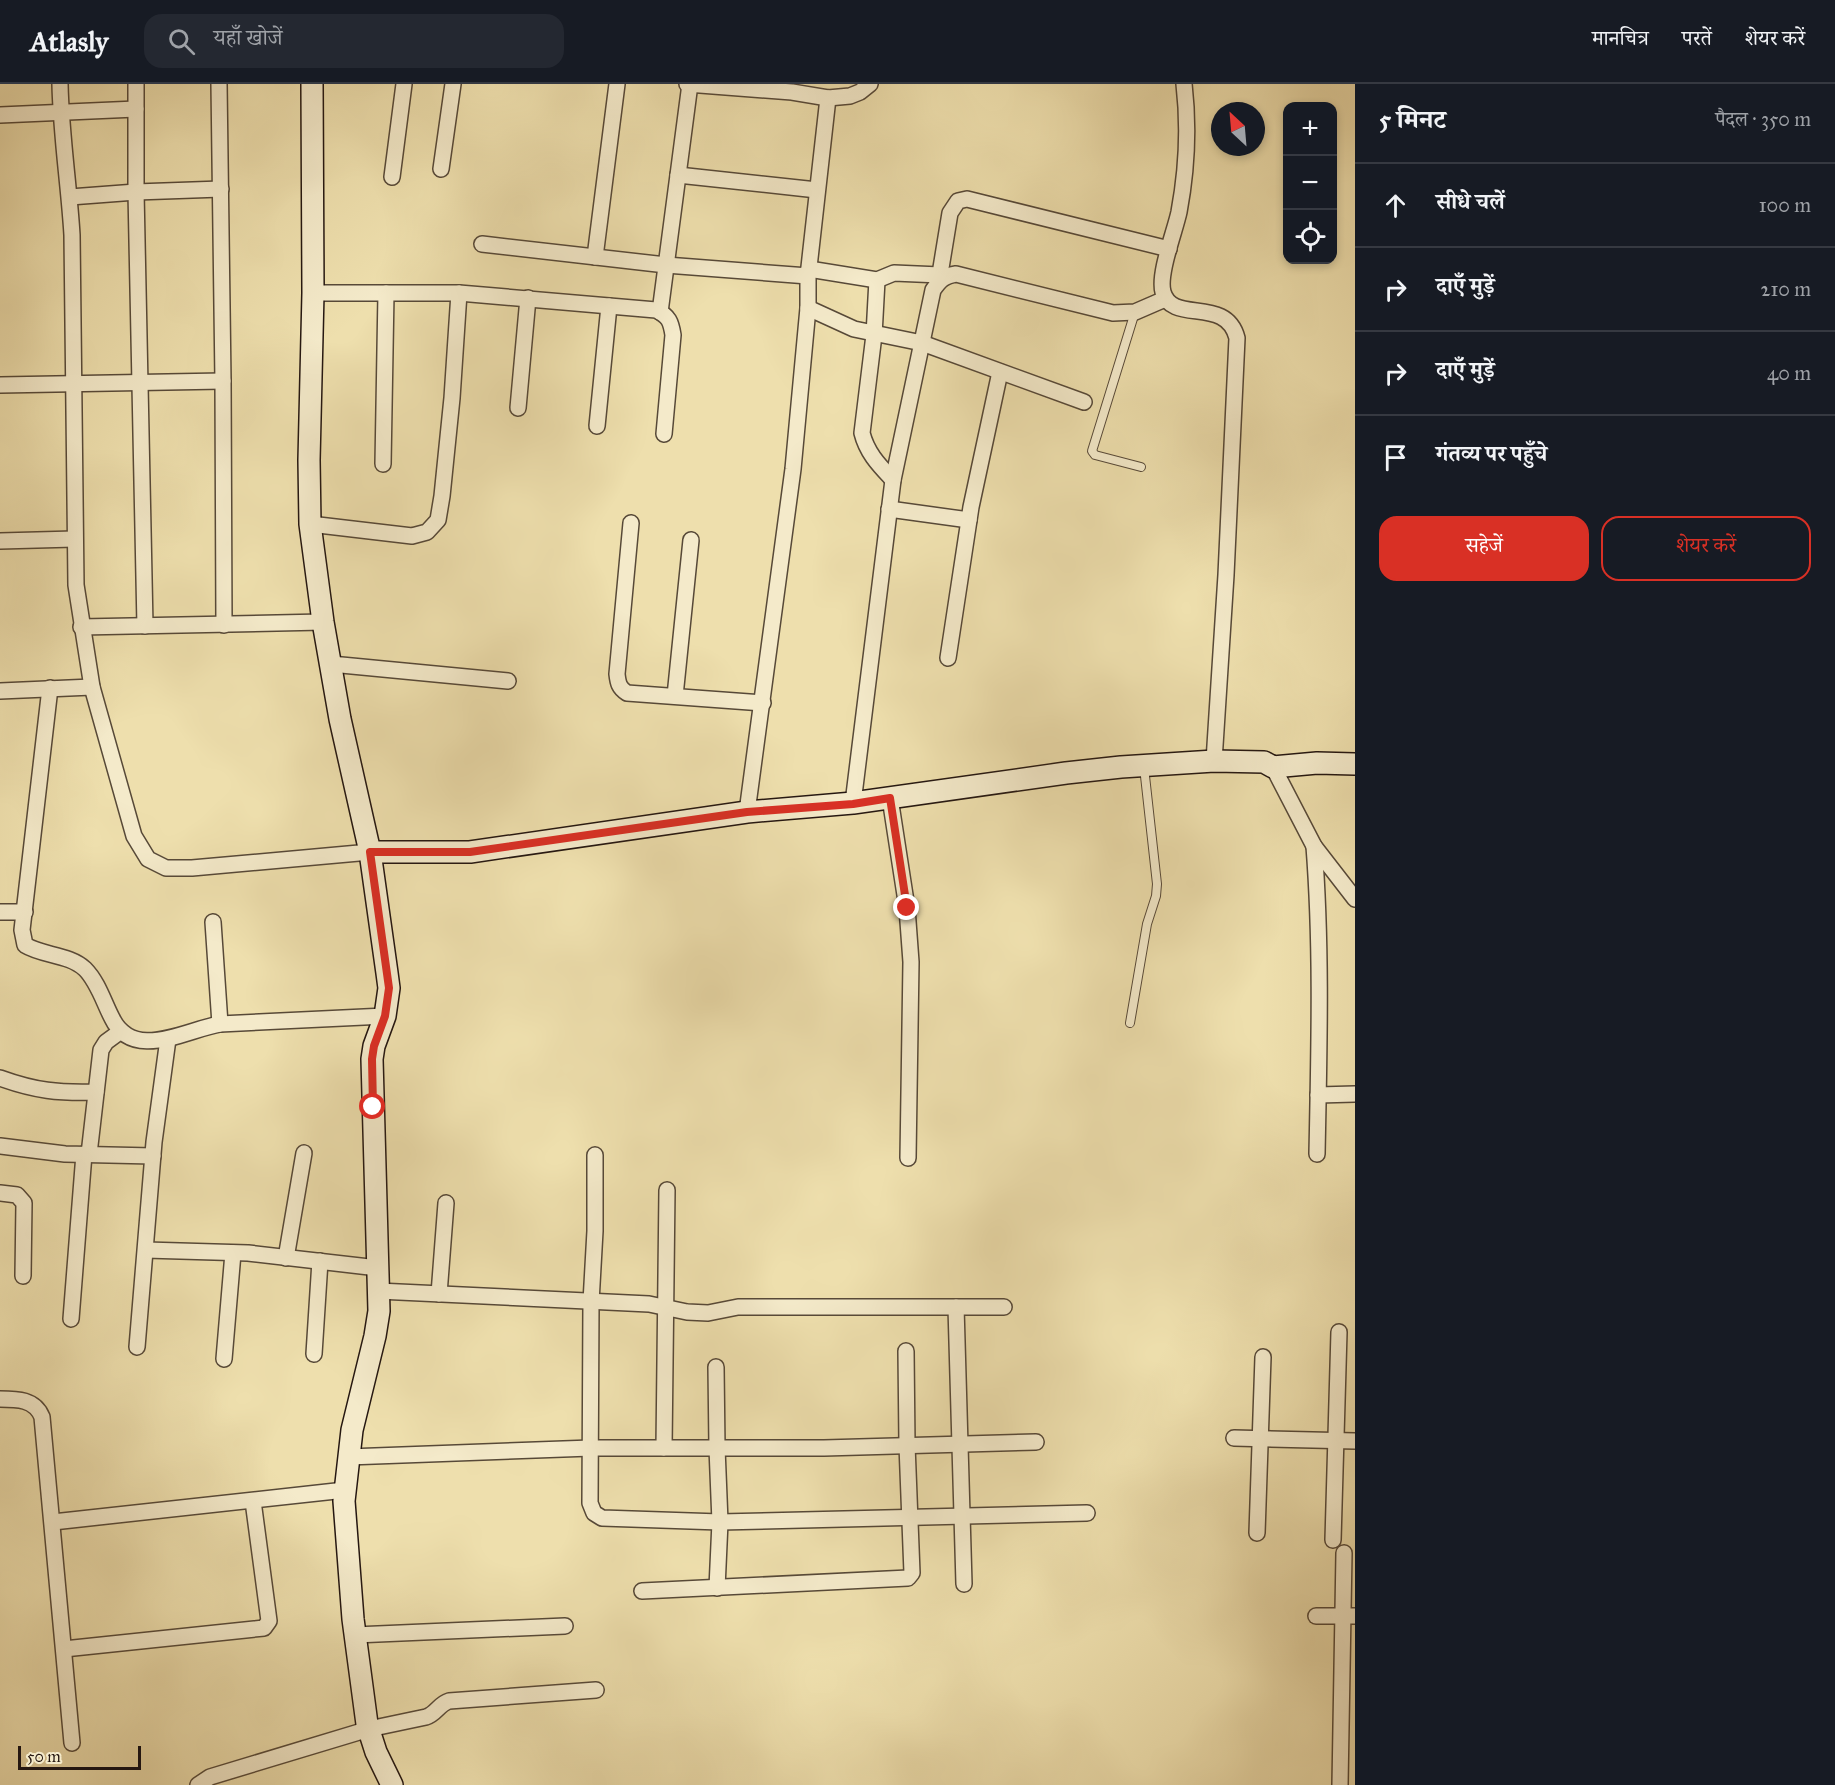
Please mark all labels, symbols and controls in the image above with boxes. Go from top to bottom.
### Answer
search box [144,14,564,68]
text: Atlasly [30,24,108,59]
text: यहाँ खोजें [213,24,283,51]
icon: search [165,25,198,58]
text: मानचित्र [1592,25,1649,51]
text: परतें [1682,25,1712,51]
text: शेयर करें [1745,25,1805,51]
north arrow [1211,102,1265,156]
map controls [1283,102,1337,264]
button: + [1283,102,1337,156]
text: 5 मिनट [1379,103,1446,135]
text: पैदल · 350 m [1715,107,1811,131]
button: − [1283,156,1337,210]
text: सीधे चलें [1436,188,1505,215]
icon: ahead [1379,189,1412,222]
text: 100 m [1759,193,1811,217]
button: locate [1283,210,1337,264]
text: दाएँ मुड़ें [1436,272,1495,299]
icon: right [1379,273,1412,306]
text: 210 m [1761,277,1811,301]
text: दाएँ मुड़ें [1436,356,1495,383]
icon: right [1379,357,1412,390]
text: 40 m [1767,361,1811,385]
text: गंतव्य पर पहुँचे [1436,440,1547,467]
icon: arrive [1379,441,1412,474]
button: सहेजें [1379,516,1589,581]
button: शेयर करें [1601,516,1811,581]
route end [893,894,919,920]
route start [359,1093,385,1119]
scale bar [18,1743,141,1770]
text: 50 m [27,1747,61,1766]

